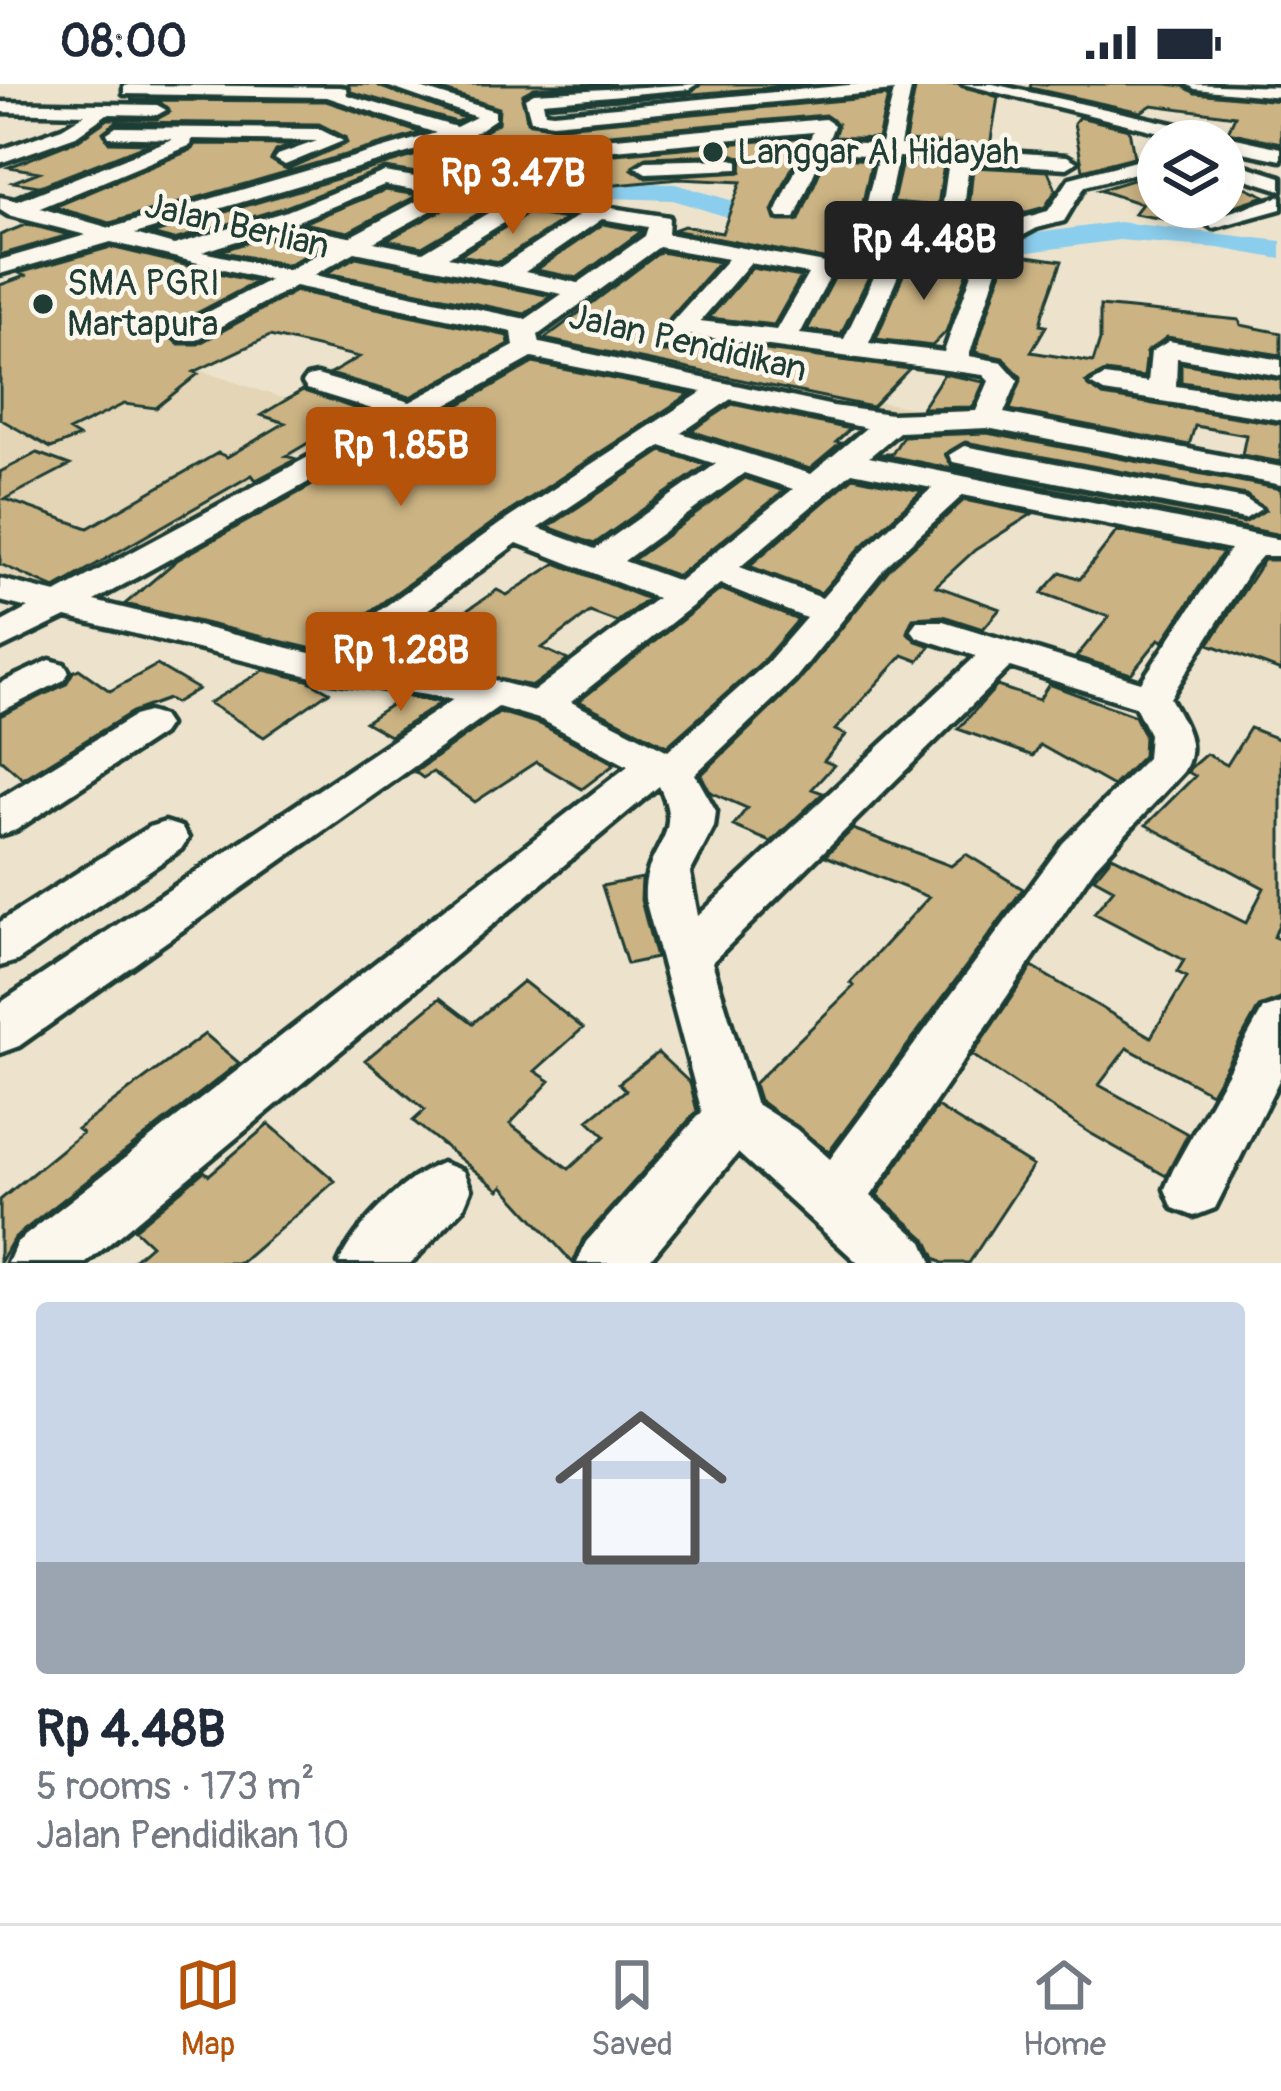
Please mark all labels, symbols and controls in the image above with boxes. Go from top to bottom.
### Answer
text: 08:00 [60,14,187,70]
map controls [1137,120,1245,228]
button: layers [1137,120,1245,228]
place label: Langgar Al Hidayah [737,130,1019,175]
pin: Rp 3.47B [389,135,637,237]
marker: Langgar Al Hidayah [700,139,726,165]
text: Rp 3.47B [440,149,586,198]
street label: Jalan Berlian [140,183,334,269]
pin: Rp 4.48B [800,201,1048,303]
text: Rp 4.48B [852,215,996,264]
place label: SMA PGRI Martapura [67,261,220,347]
marker: SMA PGRI Martapura [30,291,56,317]
street label: Jalan Pendidikan [565,294,811,392]
pin: Rp 1.85B [277,407,525,509]
text: Rp 1.85B [333,421,469,470]
pin: Rp 1.28B [277,612,525,714]
text: Rp 1.28B [333,626,469,675]
icon: home [533,1380,749,1596]
text: Rp 4.48B [36,1698,226,1762]
text: 5 rooms · 173 m² [36,1762,315,1811]
text: Jalan Pendidikan 10 [36,1811,349,1860]
tab: Map [175,1952,241,2065]
tab: Saved [591,1952,673,2065]
tab: Home [1023,1952,1106,2065]

